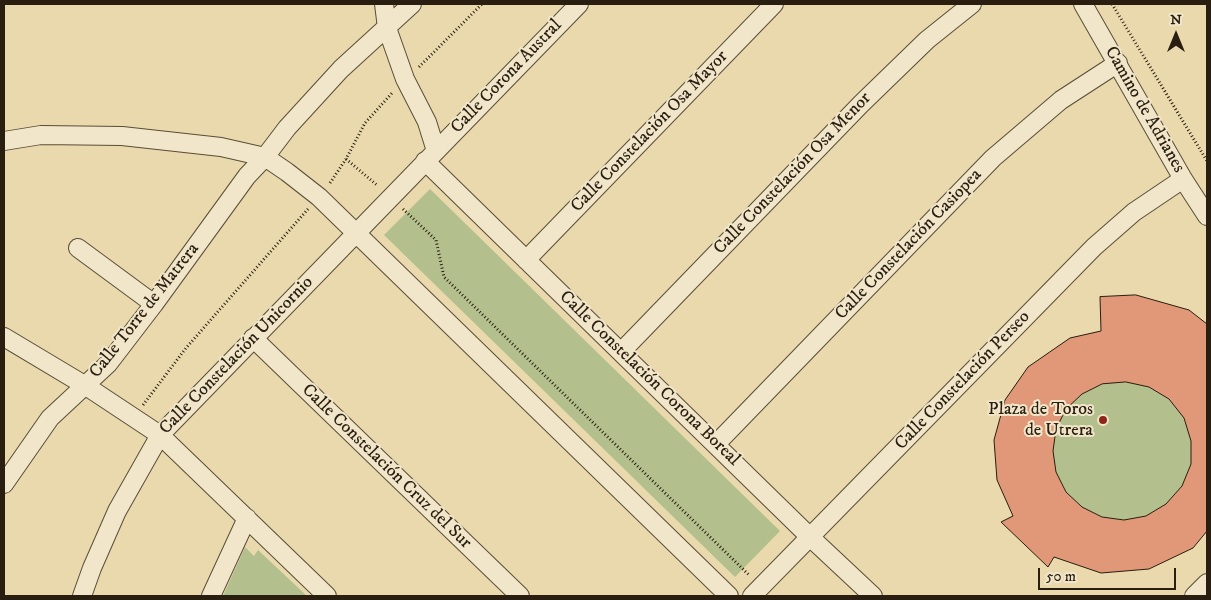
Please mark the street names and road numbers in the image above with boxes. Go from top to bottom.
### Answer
street label: Calle Corona Austral [447,15,567,139]
street label: Camino de Adrianes [1099,43,1189,177]
street label: Calle Constelación Osa Mayor [567,47,733,217]
street label: Calle Constelación Osa Menor [710,88,876,260]
street label: Calle Constelación Casiopea [831,165,987,325]
street label: Calle Torre de Matrera [86,239,204,383]
street label: Calle Constelación Unicornio [156,272,318,440]
street label: Calle Constelación Corona Boreal [554,287,744,471]
street label: Calle Constelación Perseo [891,307,1035,455]
street label: Calle Constelación Cruz del Sur [297,380,475,554]

